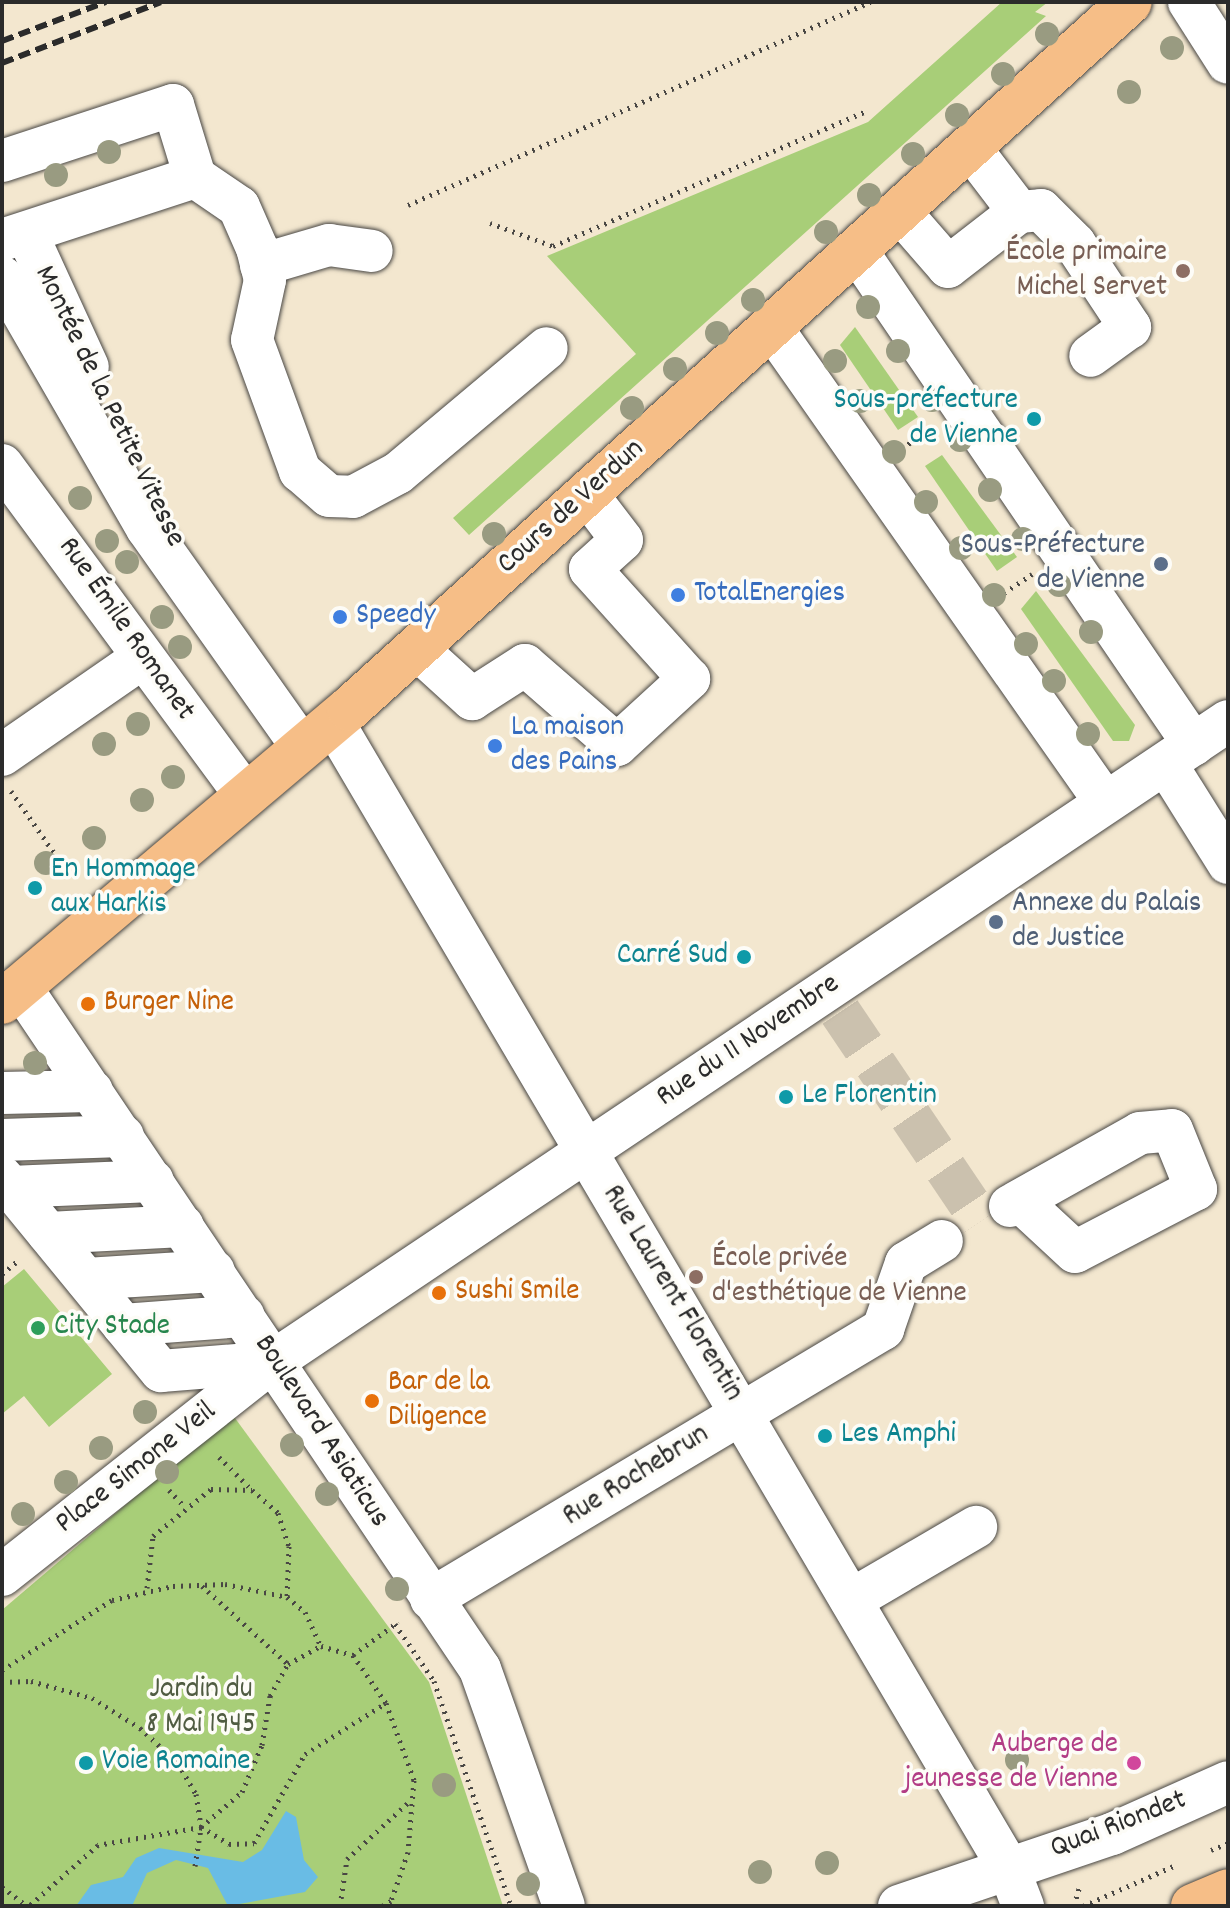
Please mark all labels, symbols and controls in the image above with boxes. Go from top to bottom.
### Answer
place label: École primaire Michel Servet [1006,236,1167,306]
street label: Montée de la Petite Vitesse [24,261,192,553]
marker: École primaire Michel Servet [1174,262,1192,280]
place label: Sous-préfecture de Vienne [834,384,1018,454]
marker: Sous-préfecture de Vienne [1025,410,1043,428]
street label: Cours de Verdun [491,433,653,583]
place label: Sous-Préfecture de Vienne [961,529,1145,600]
street label: Rue Émile Romanet [49,531,201,729]
marker: Sous-Préfecture de Vienne [1152,555,1170,573]
place label: TotalEnergies [694,577,845,613]
marker: TotalEnergies [669,586,687,604]
place label: Speedy [356,599,436,635]
marker: Speedy [331,608,349,626]
place label: La maison des Pains [511,711,624,782]
marker: La maison des Pains [486,737,504,755]
place label: En Hommage aux Harkis [51,853,196,924]
marker: En Hommage aux Harkis [26,879,44,897]
place label: Annexe du Palais de Justice [1012,887,1201,958]
marker: Annexe du Palais de Justice [987,913,1005,931]
place label: Carré Sud [617,939,728,975]
marker: Carré Sud [735,948,753,966]
street label: Rue du 11 Novembre [651,967,847,1117]
place label: Burger Nine [104,986,234,1022]
marker: Burger Nine [79,995,97,1013]
place label: Le Florentin [802,1079,937,1115]
marker: Le Florentin [777,1088,795,1106]
street label: Rue Laurent Florentin [592,1180,750,1408]
place label: École privée d'esthétique de Vienne [712,1242,967,1312]
marker: École privée d'esthétique de Vienne [687,1268,705,1286]
place label: Sushi Smile [455,1275,580,1311]
marker: Sushi Smile [430,1284,448,1302]
place label: City Stade [54,1310,170,1346]
marker: City Stade [29,1319,47,1337]
street label: Boulevard Asiaticus [244,1329,396,1535]
place label: Bar de la Diligence [388,1366,490,1436]
marker: Bar de la Diligence [363,1392,381,1410]
street label: Place Simone Veil [50,1395,224,1543]
street label: Rue Rochebrun [557,1418,717,1536]
place label: Les Amphi [841,1418,956,1454]
marker: Les Amphi [816,1427,834,1445]
park label: Jardin du 8 Mai 1945 [146,1673,256,1744]
place label: Auberge de jeunesse de Vienne [903,1728,1118,1798]
place label: Voie Romaine [102,1745,251,1781]
marker: Voie Romaine [77,1754,95,1772]
marker: Auberge de jeunesse de Vienne [1125,1754,1143,1772]
street label: Quai Riondet [1046,1784,1192,1868]

